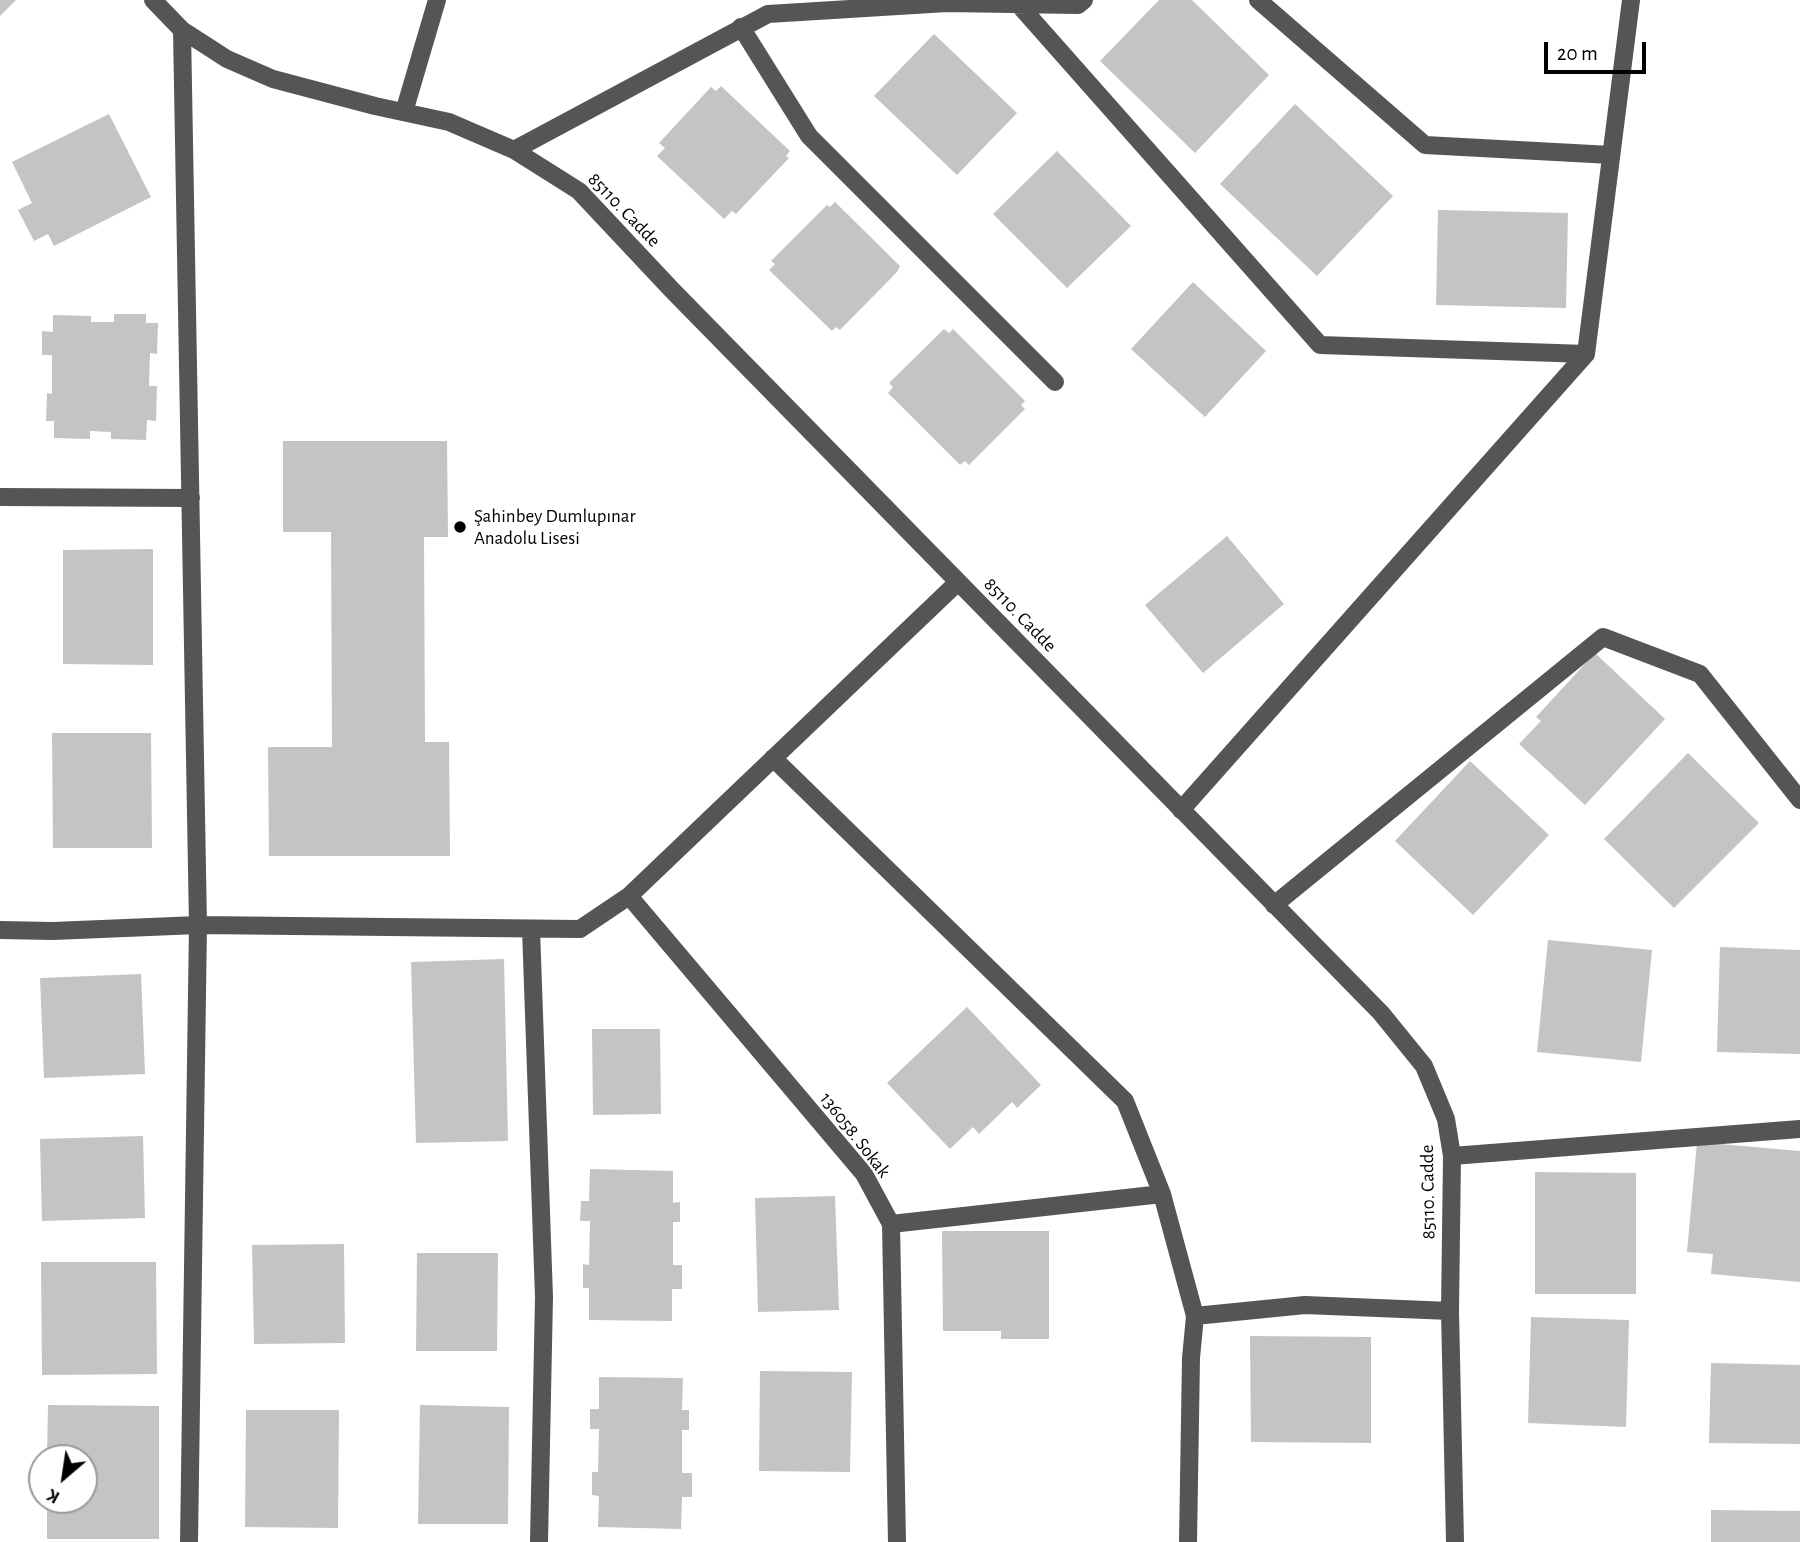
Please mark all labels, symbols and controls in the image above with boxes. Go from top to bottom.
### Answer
scale bar [1548,28,1650,72]
text: 20 m [1557,43,1598,64]
street label: 85110. Cadde [583,168,665,252]
place label: Şahinbey Dumlupınar Anadolu Lisesi [474,505,636,549]
marker: Şahinbey Dumlupınar Anadolu Lisesi [452,519,468,535]
street label: 85110. Cadde [979,573,1061,657]
street label: 136058. Sokak [815,1088,895,1182]
street label: 85110. Cadde [1416,1144,1440,1240]
north arrow [28,1444,98,1514]
text: K [44,1485,63,1507]

